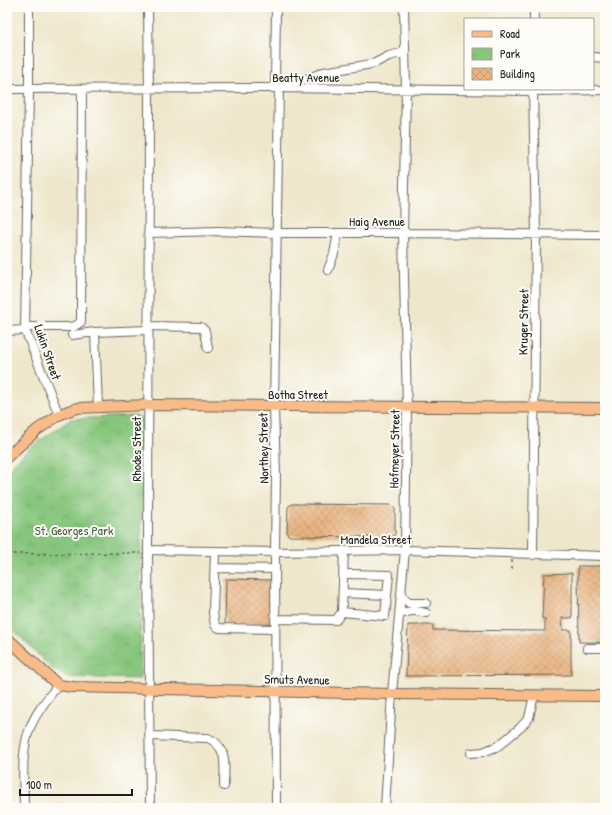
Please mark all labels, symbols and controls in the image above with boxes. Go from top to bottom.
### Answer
legend [464,18,594,90]
text: Road [500,25,520,42]
text: Park [500,45,520,62]
text: Building [500,65,535,82]
street label: Beatty Avenue [272,68,340,86]
street label: Haig Avenue [349,212,405,230]
street label: Kruger Street [513,288,533,355]
street label: Lukin Street [30,322,66,383]
street label: Botha Street [268,385,329,403]
street label: Hofmeyer Street [384,409,404,489]
street label: Northey Street [253,412,273,484]
street label: Rhodes Street [127,416,145,482]
park label: St. Georges Park [35,521,114,539]
street label: Mandela Street [341,530,412,548]
street label: Smuts Avenue [264,669,330,689]
scale bar [20,771,132,797]
text: 100 m [26,776,52,793]

